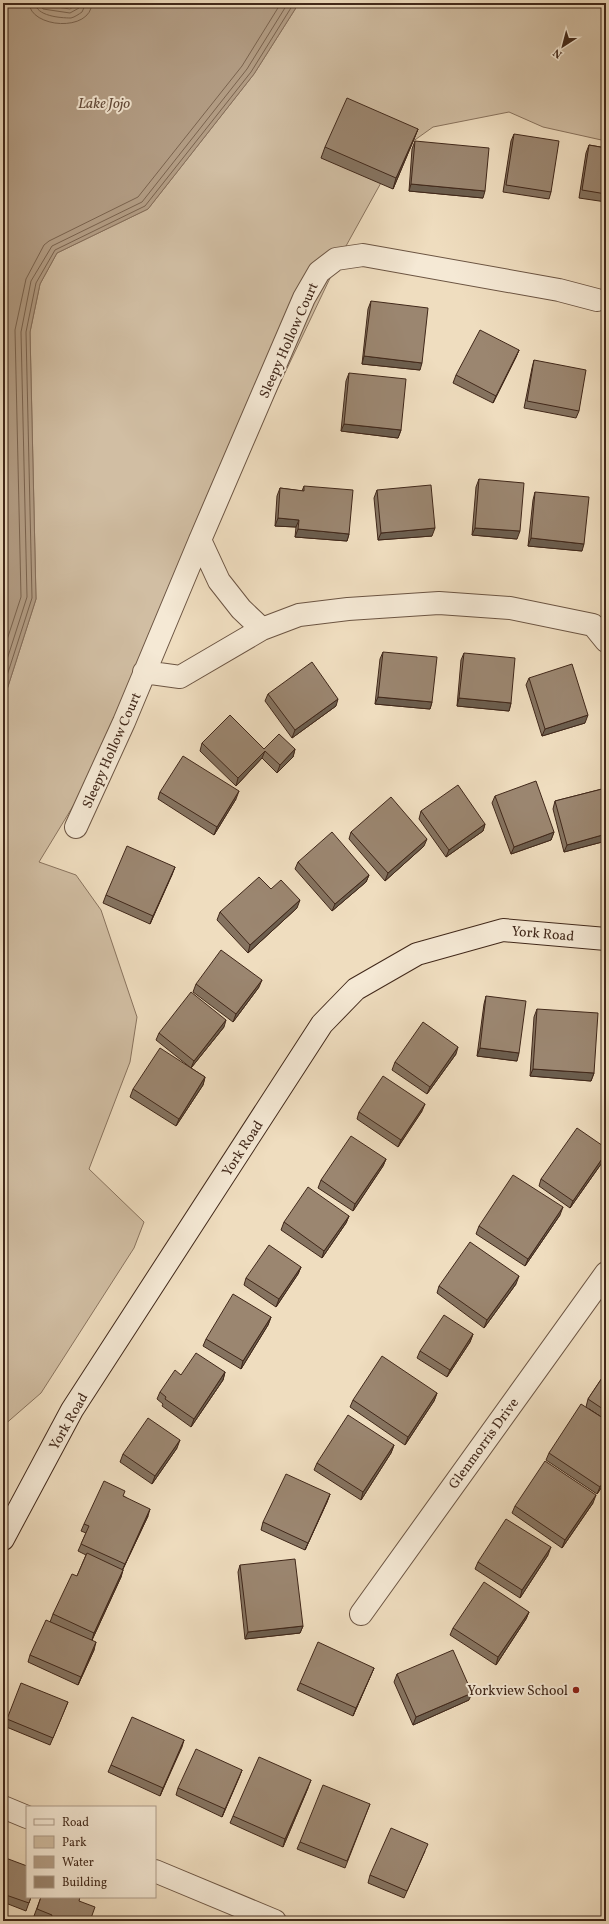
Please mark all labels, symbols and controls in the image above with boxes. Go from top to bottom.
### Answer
north arrow [543,26,583,66]
text: N [550,44,566,61]
water label: Lake Jojo [78,94,130,115]
street label: Sleepy Hollow Court [255,280,324,402]
street label: Sleepy Hollow Court [78,690,147,812]
street label: York Road [511,922,575,947]
street label: York Road [218,1117,268,1180]
street label: York Road [45,1390,93,1454]
street label: Glenmorris Drive [445,1394,524,1493]
place label: Yorkview School [467,1682,568,1701]
marker: Yorkview School [571,1685,581,1695]
legend [26,1806,156,1898]
text: Road [62,1815,89,1831]
text: Park [62,1835,87,1851]
text: Water [62,1855,94,1871]
text: Building [62,1875,107,1891]

